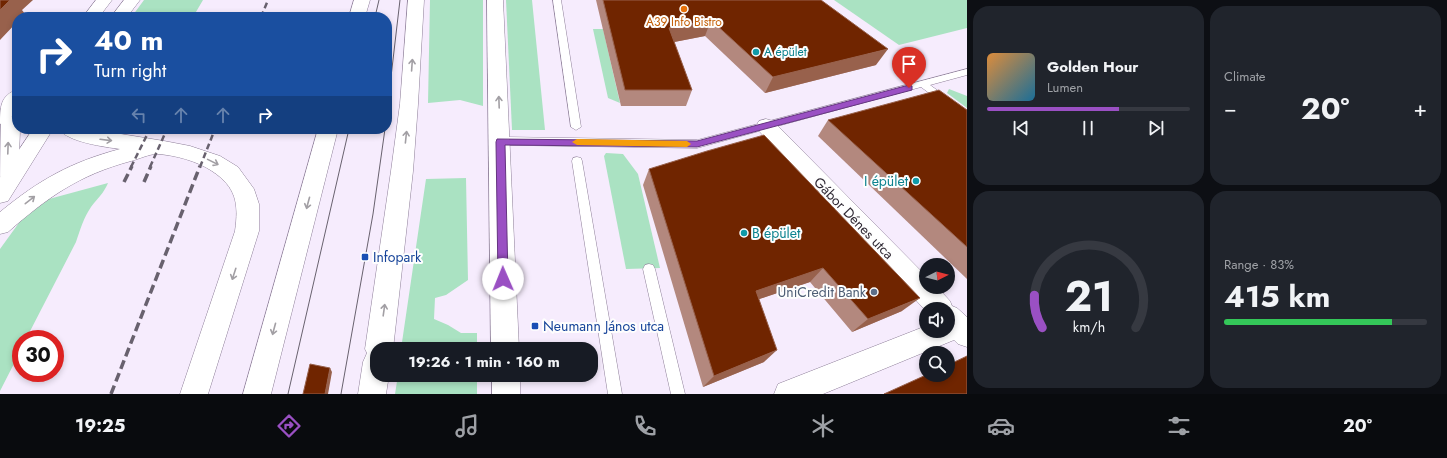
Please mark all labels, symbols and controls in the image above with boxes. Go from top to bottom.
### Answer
marker: A39 Info Bistro [679,4,689,14]
place label: A39 Info Bistro [646,13,722,31]
text: 40 m [94,20,163,61]
icon: right [28,28,80,80]
place label: A épület [764,43,807,61]
marker: A épület [751,47,761,57]
pin [892,47,926,88]
icon: arrive [898,53,920,75]
text: Golden Hour [1047,56,1139,78]
text: Turn right [94,58,166,84]
one-way arrow [409,59,416,72]
text: Climate [1224,67,1265,86]
text: Lumen [1047,78,1083,97]
text: 20° [1301,87,1349,130]
text: − [1224,92,1237,124]
text: + [1413,92,1427,124]
one-way arrow [495,96,503,109]
icon: left [128,104,150,126]
icon: ahead [170,104,192,126]
icon: ahead [212,104,234,126]
icon: right [254,104,276,126]
icon: previous [1010,117,1032,139]
icon: pause [1077,117,1099,139]
icon: next [1145,117,1167,139]
one-way arrow [402,131,410,144]
one-way arrow [99,136,112,143]
one-way arrow [5,142,12,155]
one-way arrow [206,159,218,166]
place label: I épület [864,171,909,191]
street label: Gábor Dénes utca [809,172,899,264]
marker: I épület [911,176,921,186]
one-way arrow [25,196,36,204]
one-way arrow [304,196,311,209]
place label: B épület [752,223,801,243]
marker: B épület [739,228,749,238]
place label: Infopark [373,247,422,267]
marker: Infopark [360,252,370,262]
text: Range · 83% [1224,255,1294,274]
position arrow [482,258,524,300]
north arrow [919,258,955,294]
map controls [919,258,955,382]
text: 21 [1064,265,1113,326]
one-way arrow [230,267,237,280]
text: 415 km [1224,275,1330,318]
place label: UniCredit Bank [778,282,867,302]
marker: UniCredit Bank [869,287,879,297]
button: sound [919,302,955,338]
one-way arrow [380,304,388,317]
place label: Neumann János utca [543,316,664,336]
text: km/h [1072,316,1105,336]
marker: Neumann János utca [530,321,540,331]
one-way arrow [270,322,278,335]
speed limit sign: 30 [12,330,64,382]
button: search [919,346,955,382]
text: 19:26 · 1 min · 160 m [408,351,560,373]
icon: directions [275,412,303,440]
icon: music [453,412,481,440]
icon: phone [631,412,659,440]
icon: climate [809,412,837,440]
icon: car [987,412,1015,440]
icon: filters [1165,412,1193,440]
text: 19:25 [75,413,125,439]
text: 20° [1343,413,1372,439]

